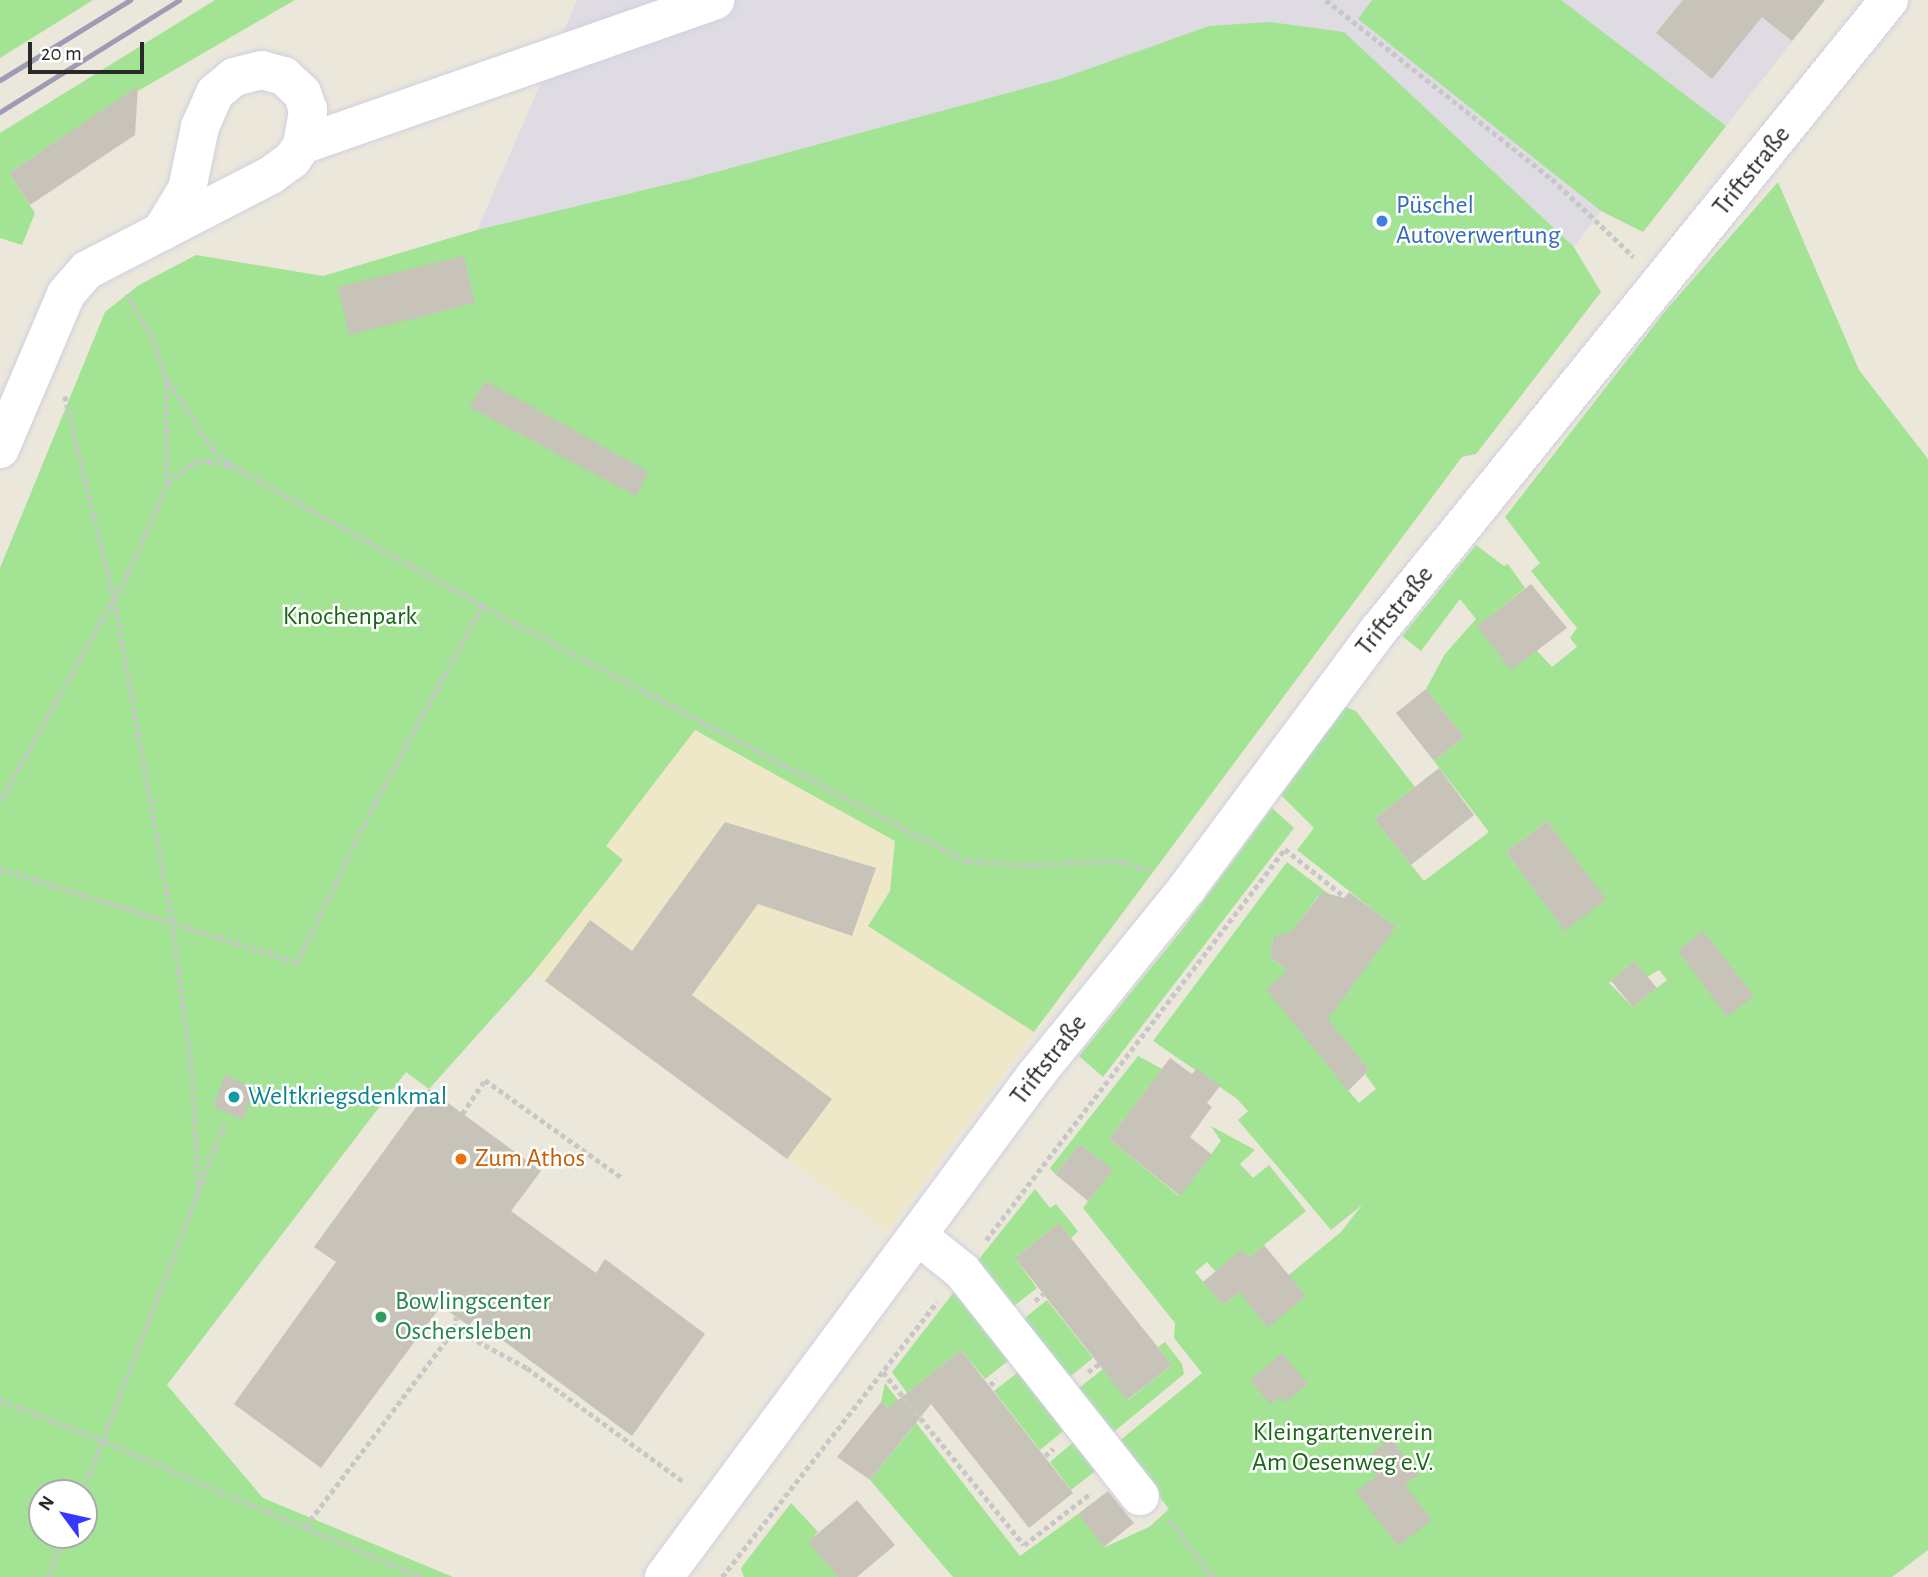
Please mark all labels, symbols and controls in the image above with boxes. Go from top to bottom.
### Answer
scale bar [32,28,147,72]
text: 20 m [41,43,82,64]
street label: Triftstraße [1706,120,1798,222]
place label: Püschel Autoverwertung [1396,190,1560,252]
marker: Püschel Autoverwertung [1374,213,1390,229]
street label: Triftstraße [1349,560,1441,662]
park label: Knochenpark [283,601,417,633]
street label: Triftstraße [1004,1008,1094,1112]
place label: Weltkriegsdenkmal [248,1081,447,1113]
marker: Weltkriegsdenkmal [226,1089,242,1105]
place label: Zum Athos [475,1143,585,1175]
marker: Zum Athos [453,1151,469,1167]
place label: Bowlingscenter Oschersleben [395,1286,551,1348]
marker: Bowlingscenter Oschersleben [373,1309,389,1325]
park label: Kleingartenverein Am Oesenweg e.V. [1252,1417,1434,1478]
north arrow [28,1479,98,1549]
text: N [35,1493,58,1514]

